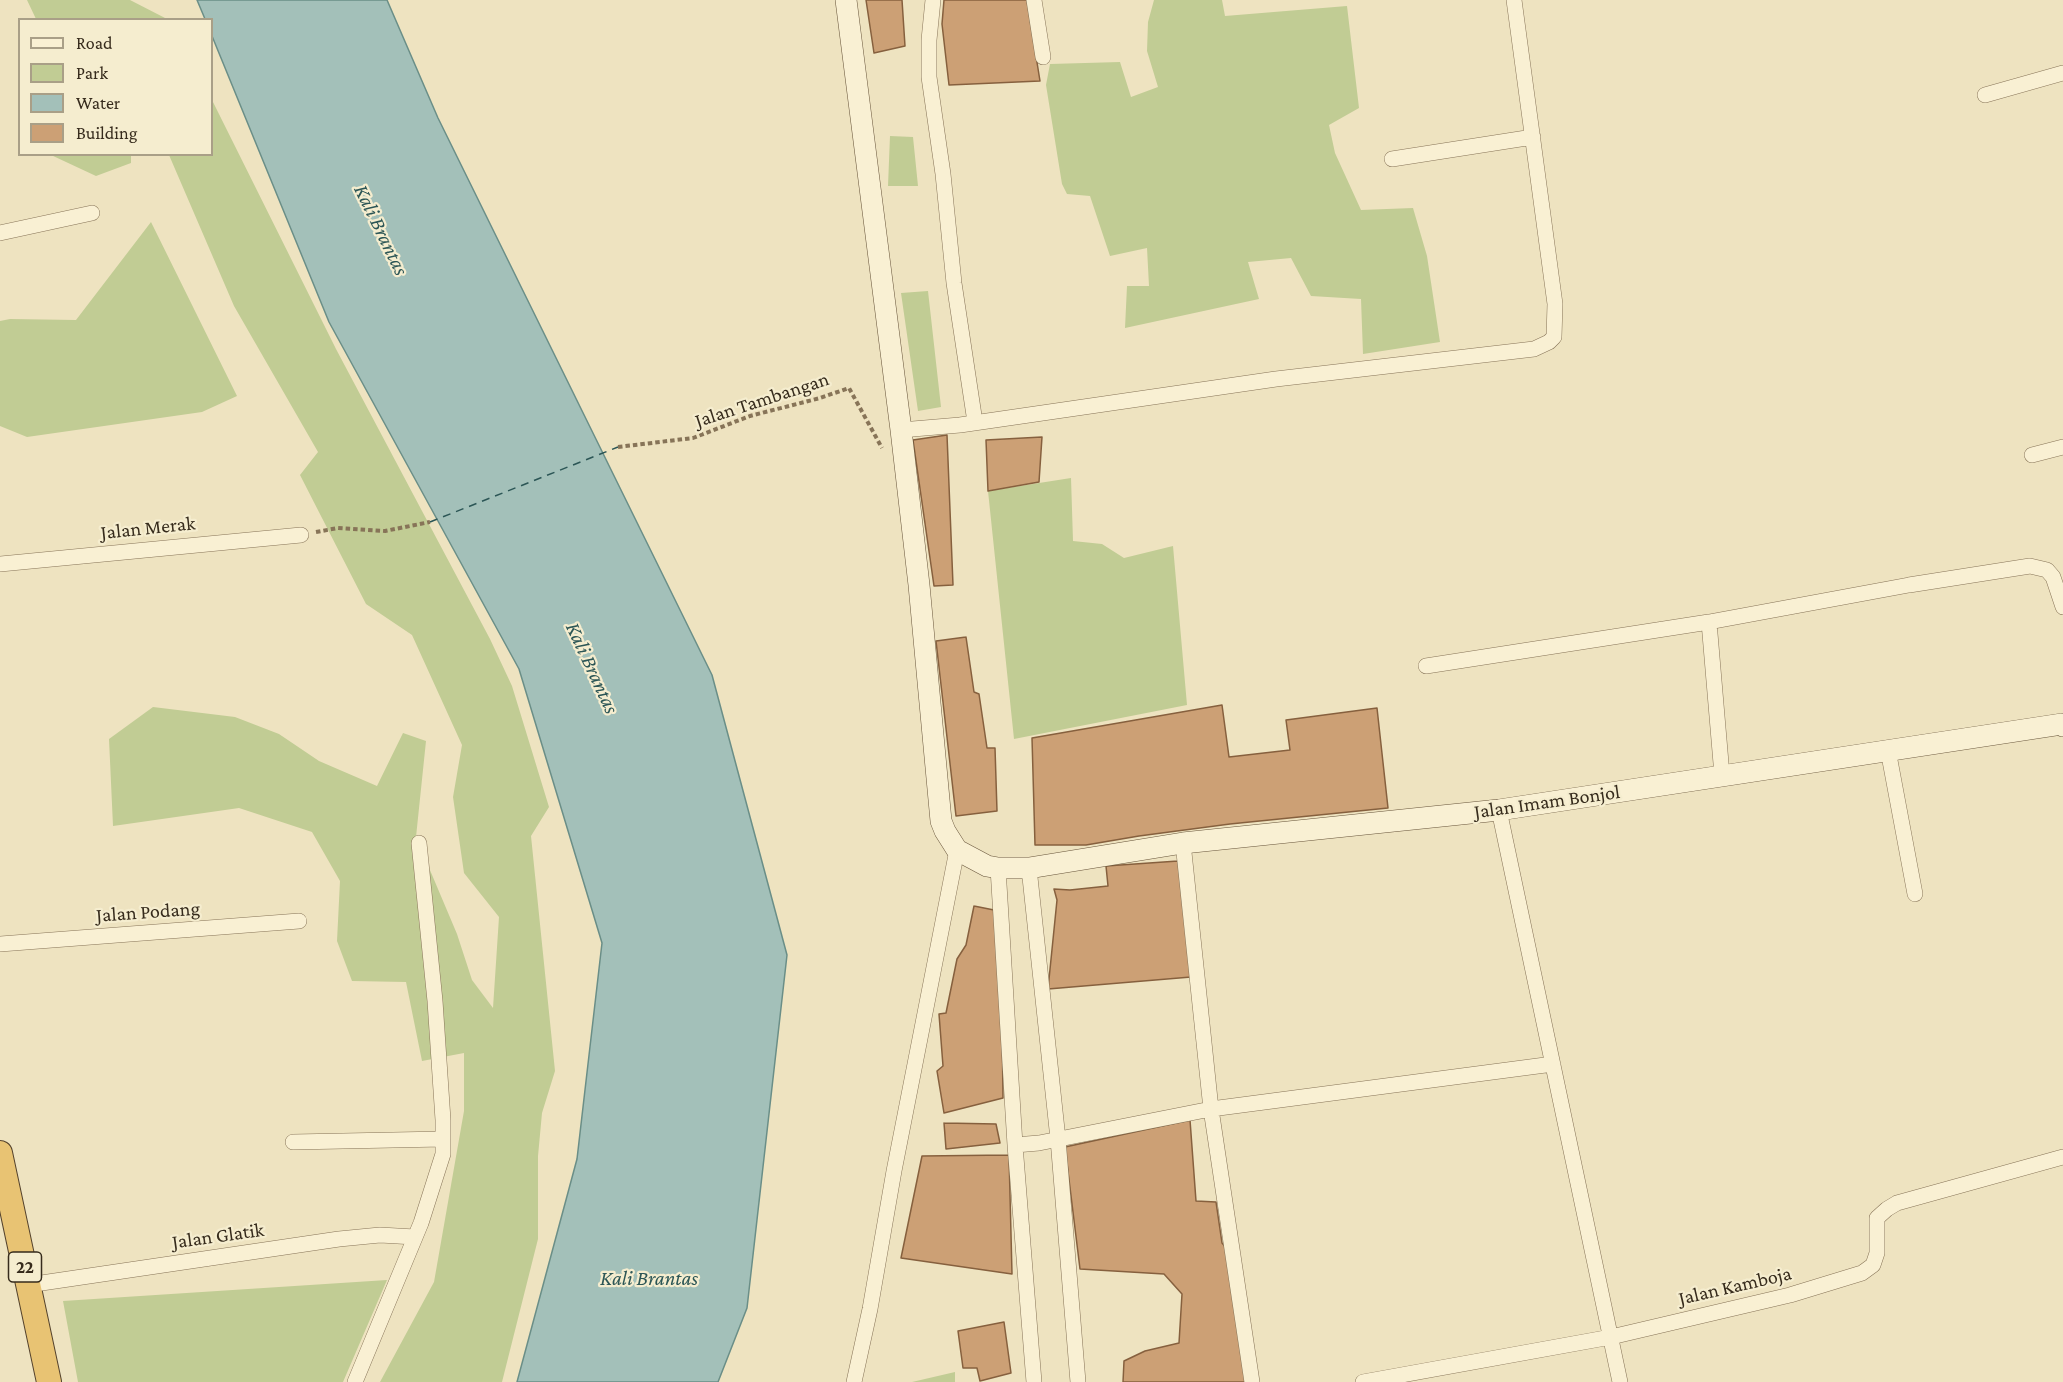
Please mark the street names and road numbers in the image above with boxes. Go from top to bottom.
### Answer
street label: Jalan Tambangan [692,367,832,433]
street label: Jalan Merak [99,511,197,545]
street label: Jalan Imam Bonjol [1472,780,1622,824]
street label: Jalan Podang [95,896,201,928]
street label: Jalan Glatik [170,1218,266,1254]
road number: 22 [9,1252,42,1282]
street label: Jalan Kamboja [1676,1261,1794,1311]

